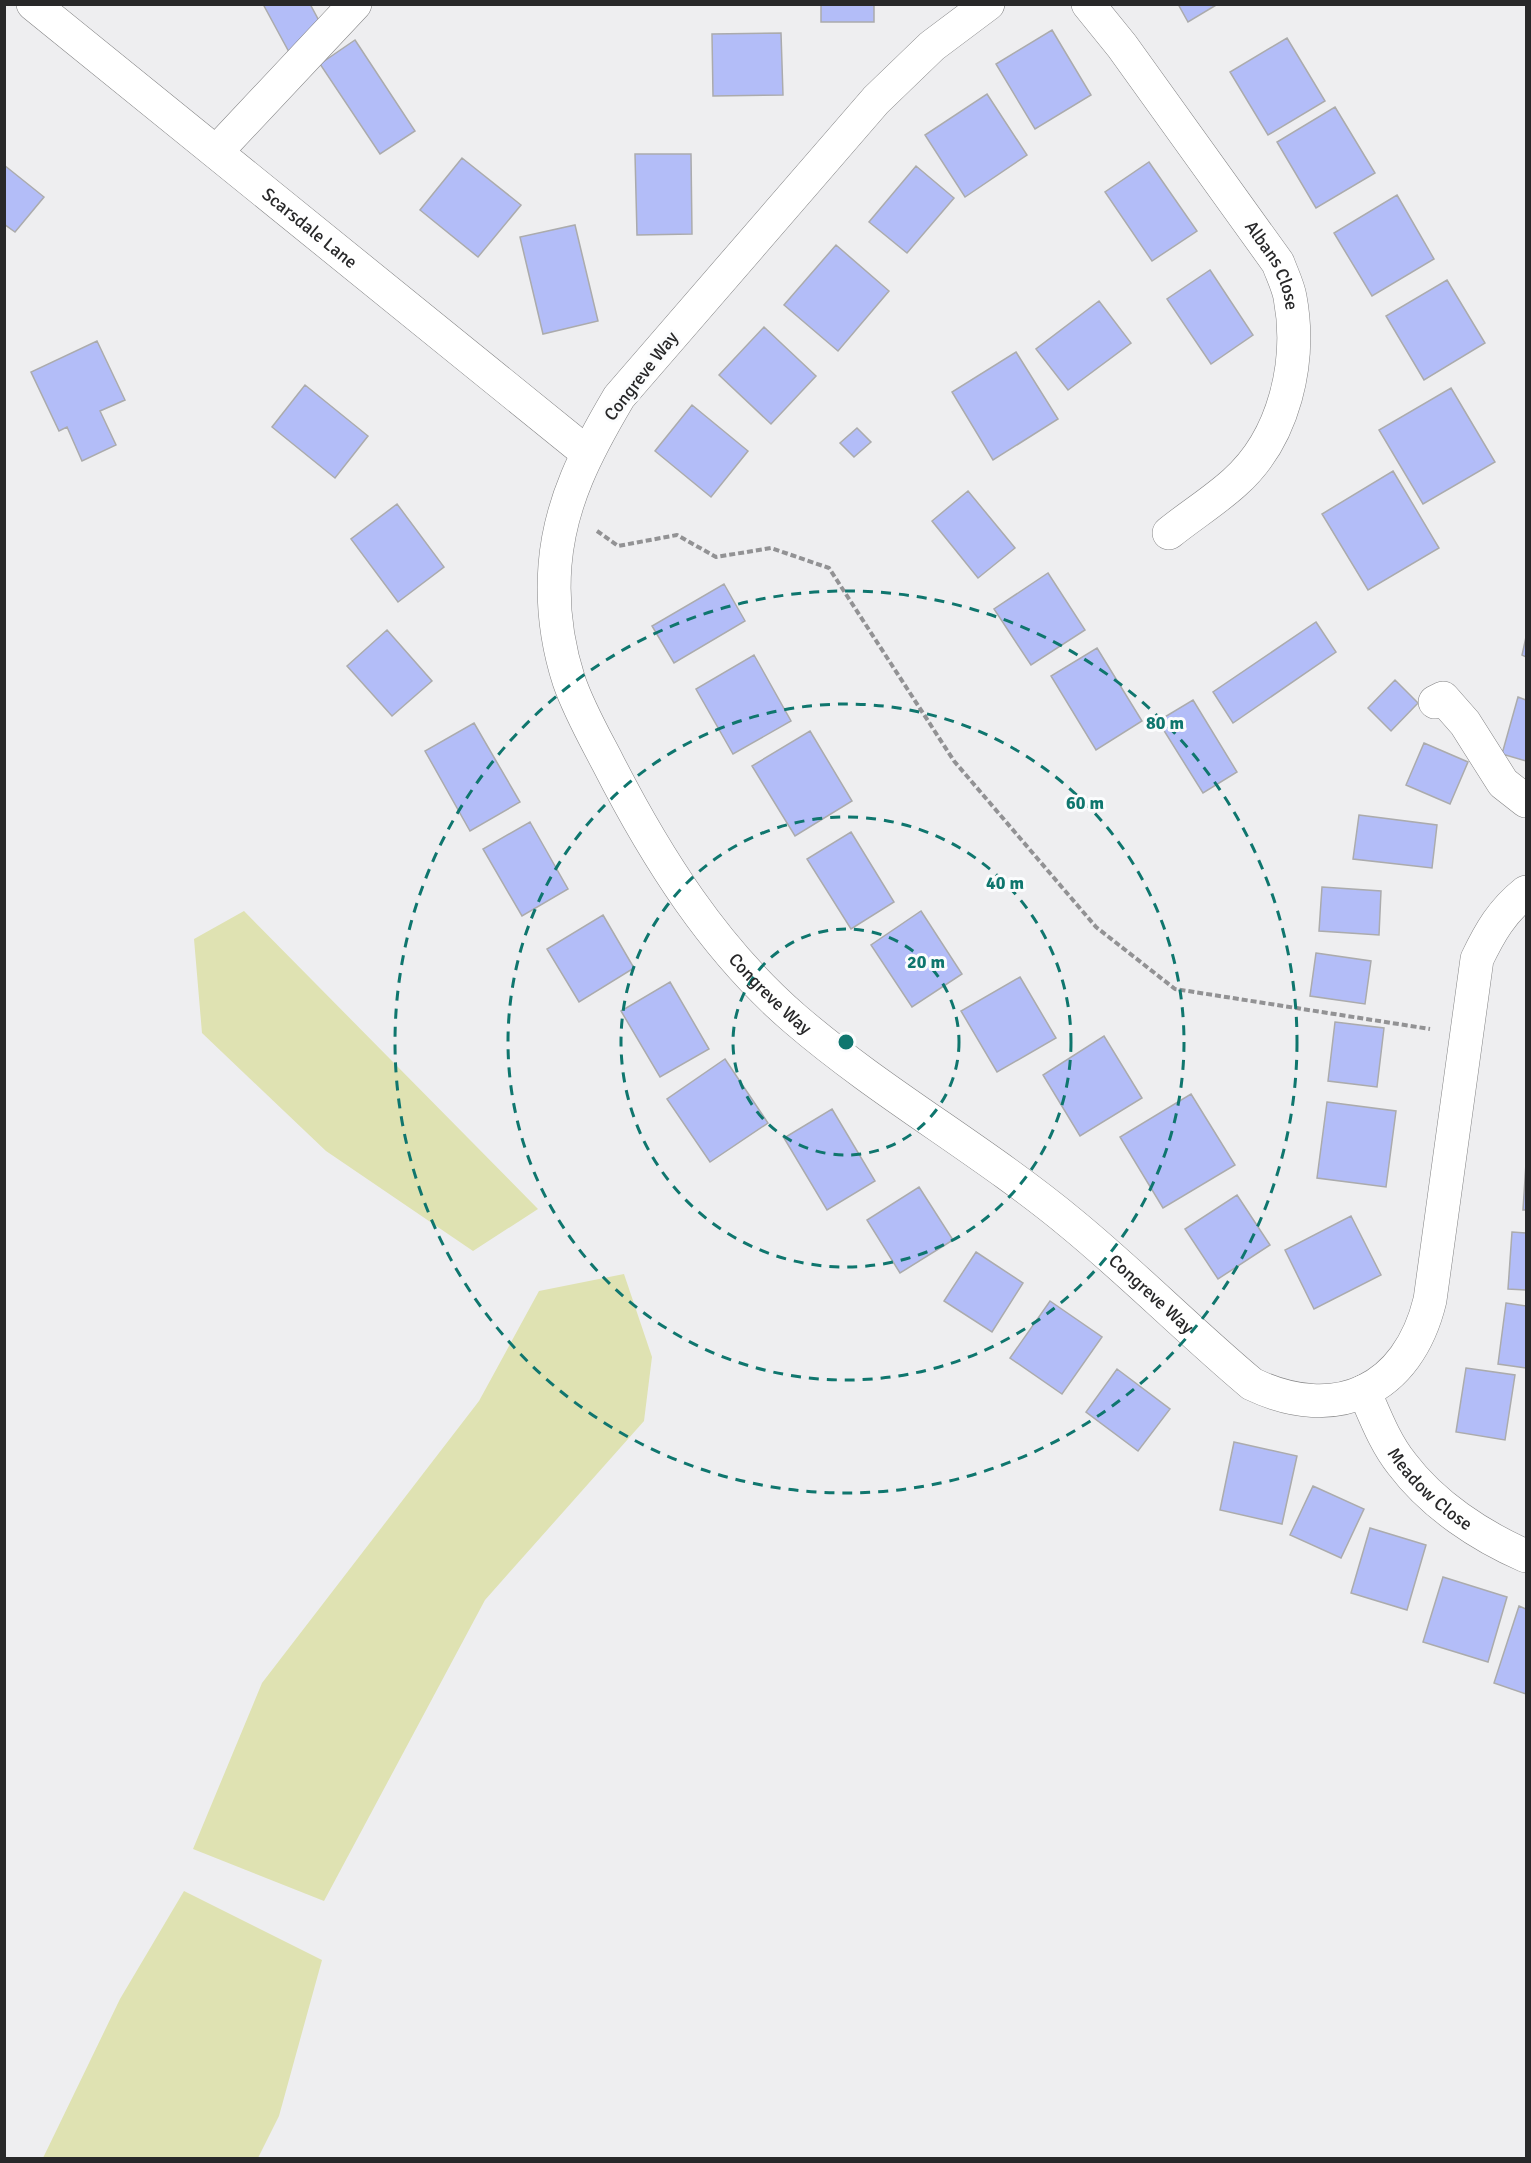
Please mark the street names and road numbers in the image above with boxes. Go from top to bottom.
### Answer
street label: Scarsdale Lane [258,183,362,273]
street label: Albans Close [1240,216,1303,311]
street label: Congreve Way [599,326,683,425]
street label: Congreve Way [724,948,816,1040]
street label: Congreve Way [1104,1250,1199,1339]
street label: Meadow Close [1383,1443,1476,1535]

